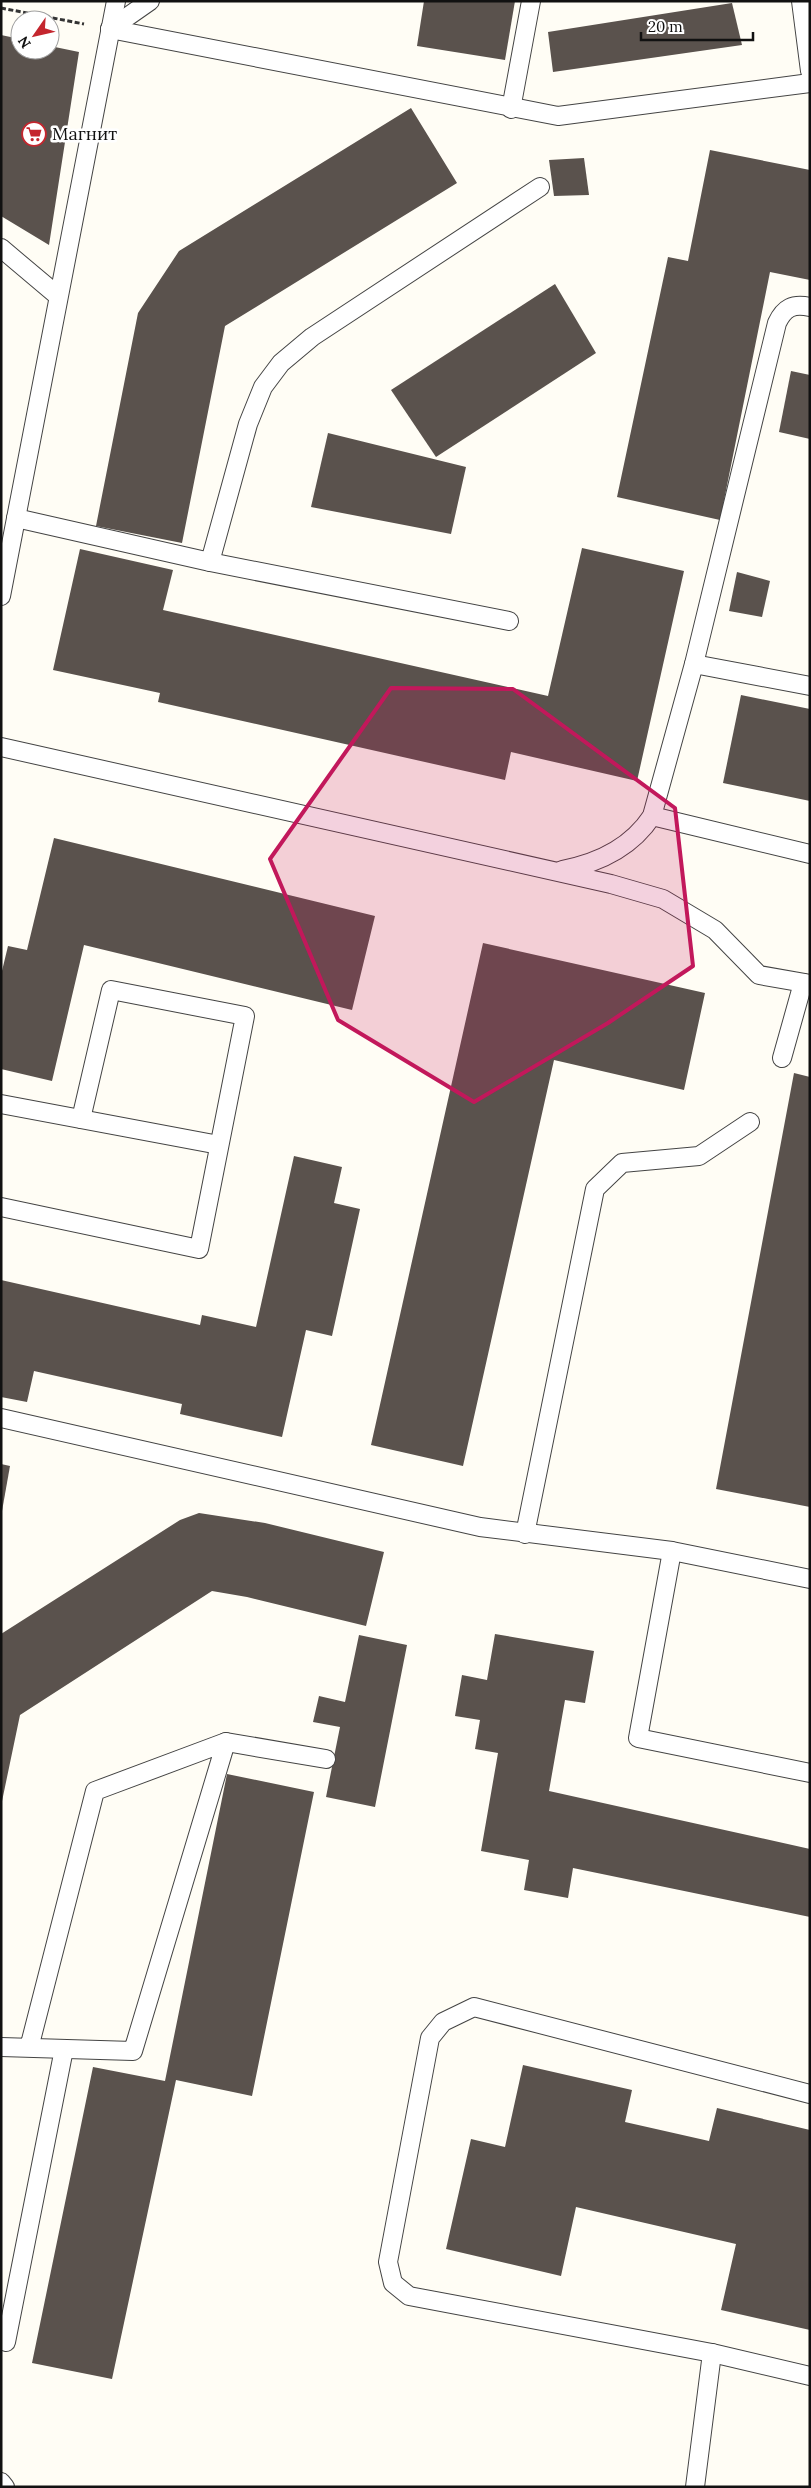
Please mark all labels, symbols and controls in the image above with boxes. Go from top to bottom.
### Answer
north arrow [10,10,60,60]
scale bar [641,10,754,42]
text: 20 m [648,17,683,36]
text: N [14,33,35,52]
supermarket icon: Магнит [21,121,47,147]
place label: Магнит [52,122,117,145]

